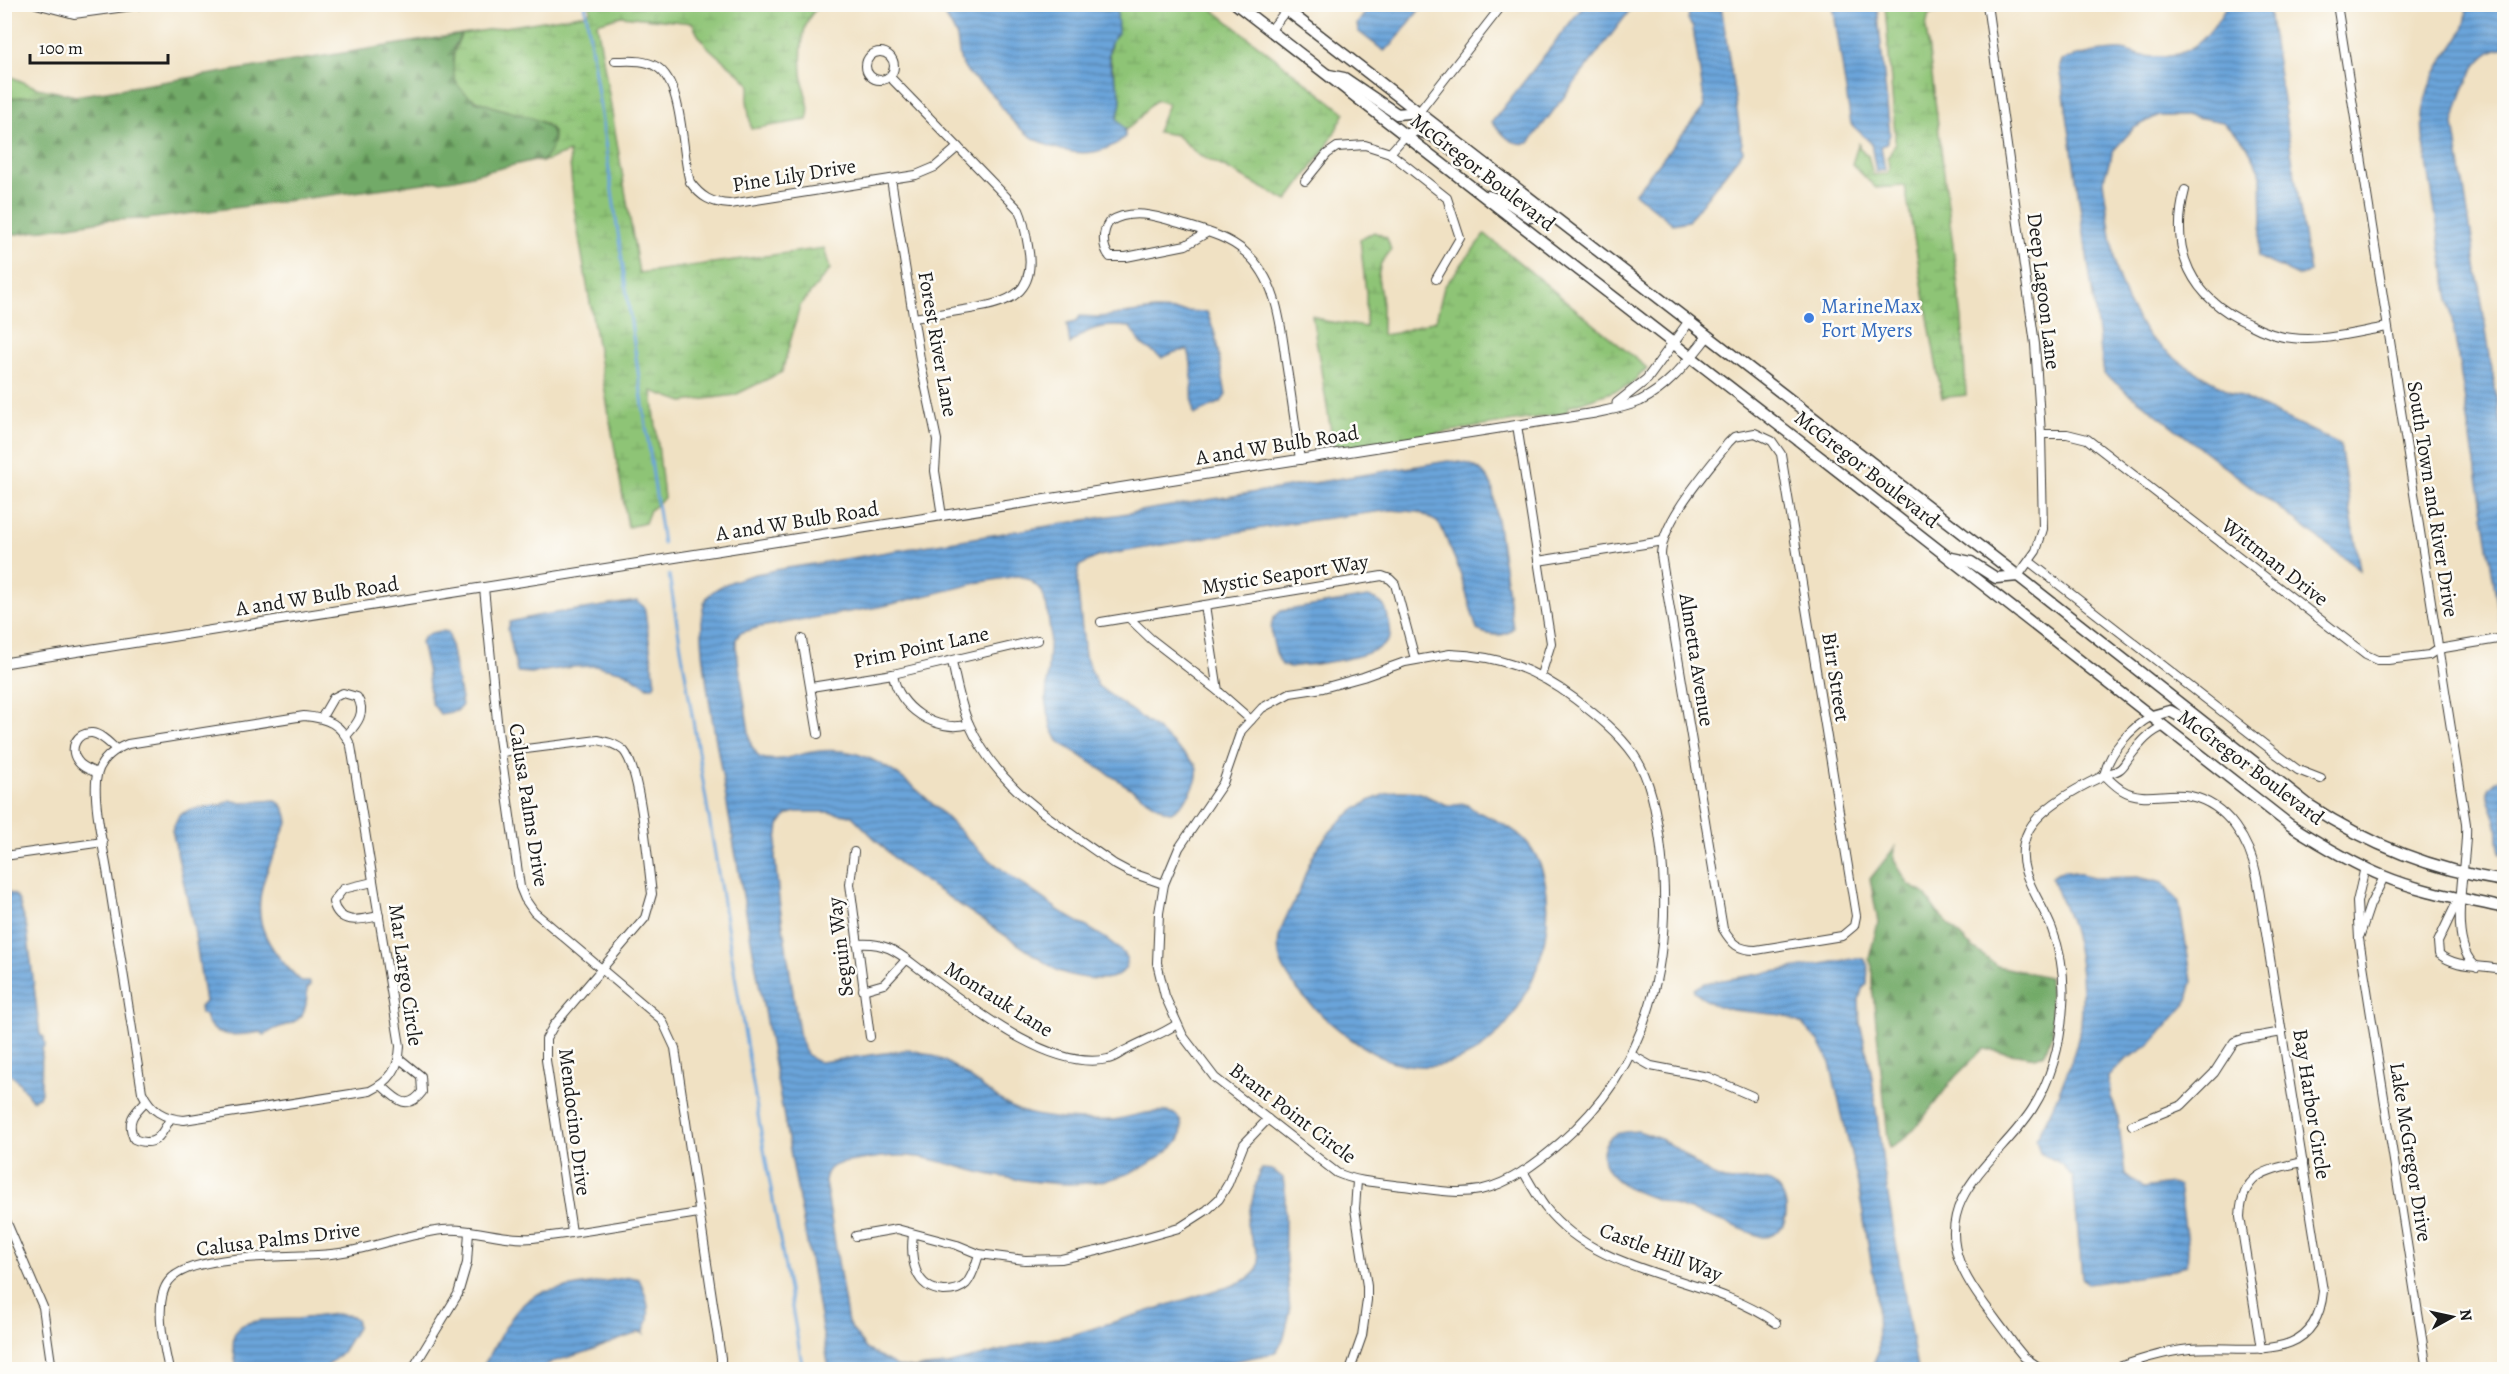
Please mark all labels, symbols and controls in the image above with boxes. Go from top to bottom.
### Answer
scale bar [30,27,168,65]
text: 100 m [39,36,83,60]
street label: McGregor Boulevard [1405,107,1562,238]
street label: Pine Lily Drive [730,151,858,199]
street label: Deep Lagoon Lane [2020,211,2068,371]
street label: Forest River Lane [911,269,965,419]
place label: MarineMax Fort Myers [1821,292,1921,344]
marker: MarineMax Fort Myers [1802,311,1816,325]
street label: South Town and River Drive [2401,379,2465,619]
street label: McGregor Boulevard [1789,404,1946,535]
street label: A and W Bulb Road [1193,418,1361,472]
street label: A and W Bulb Road [713,494,881,548]
street label: Wittman Drive [2215,511,2334,613]
street label: Mystic Seaport Way [1200,547,1371,601]
street label: A and W Bulb Road [233,569,401,623]
street label: Almetta Avenue [1673,591,1721,728]
street label: Prim Point Lane [851,619,991,675]
street label: Birr Street [1815,630,1857,724]
street label: McGregor Boulevard [2172,703,2331,832]
street label: Calusa Palms Drive [502,721,556,889]
street label: Seguin Way [820,895,860,998]
street label: Mar Largo Circle [382,902,430,1048]
street label: Montauk Lane [939,954,1059,1044]
street label: Bay Harbor Circle [2286,1027,2338,1181]
street label: Mendocino Drive [552,1047,598,1197]
street label: Brant Point Circle [1224,1056,1362,1170]
street label: Lake McGregor Drive [2383,1060,2439,1244]
street label: Calusa Palms Drive [194,1215,362,1263]
street label: Castle Hill Way [1595,1216,1727,1289]
north arrow [2422,1287,2482,1347]
text: N [2454,1308,2478,1323]

